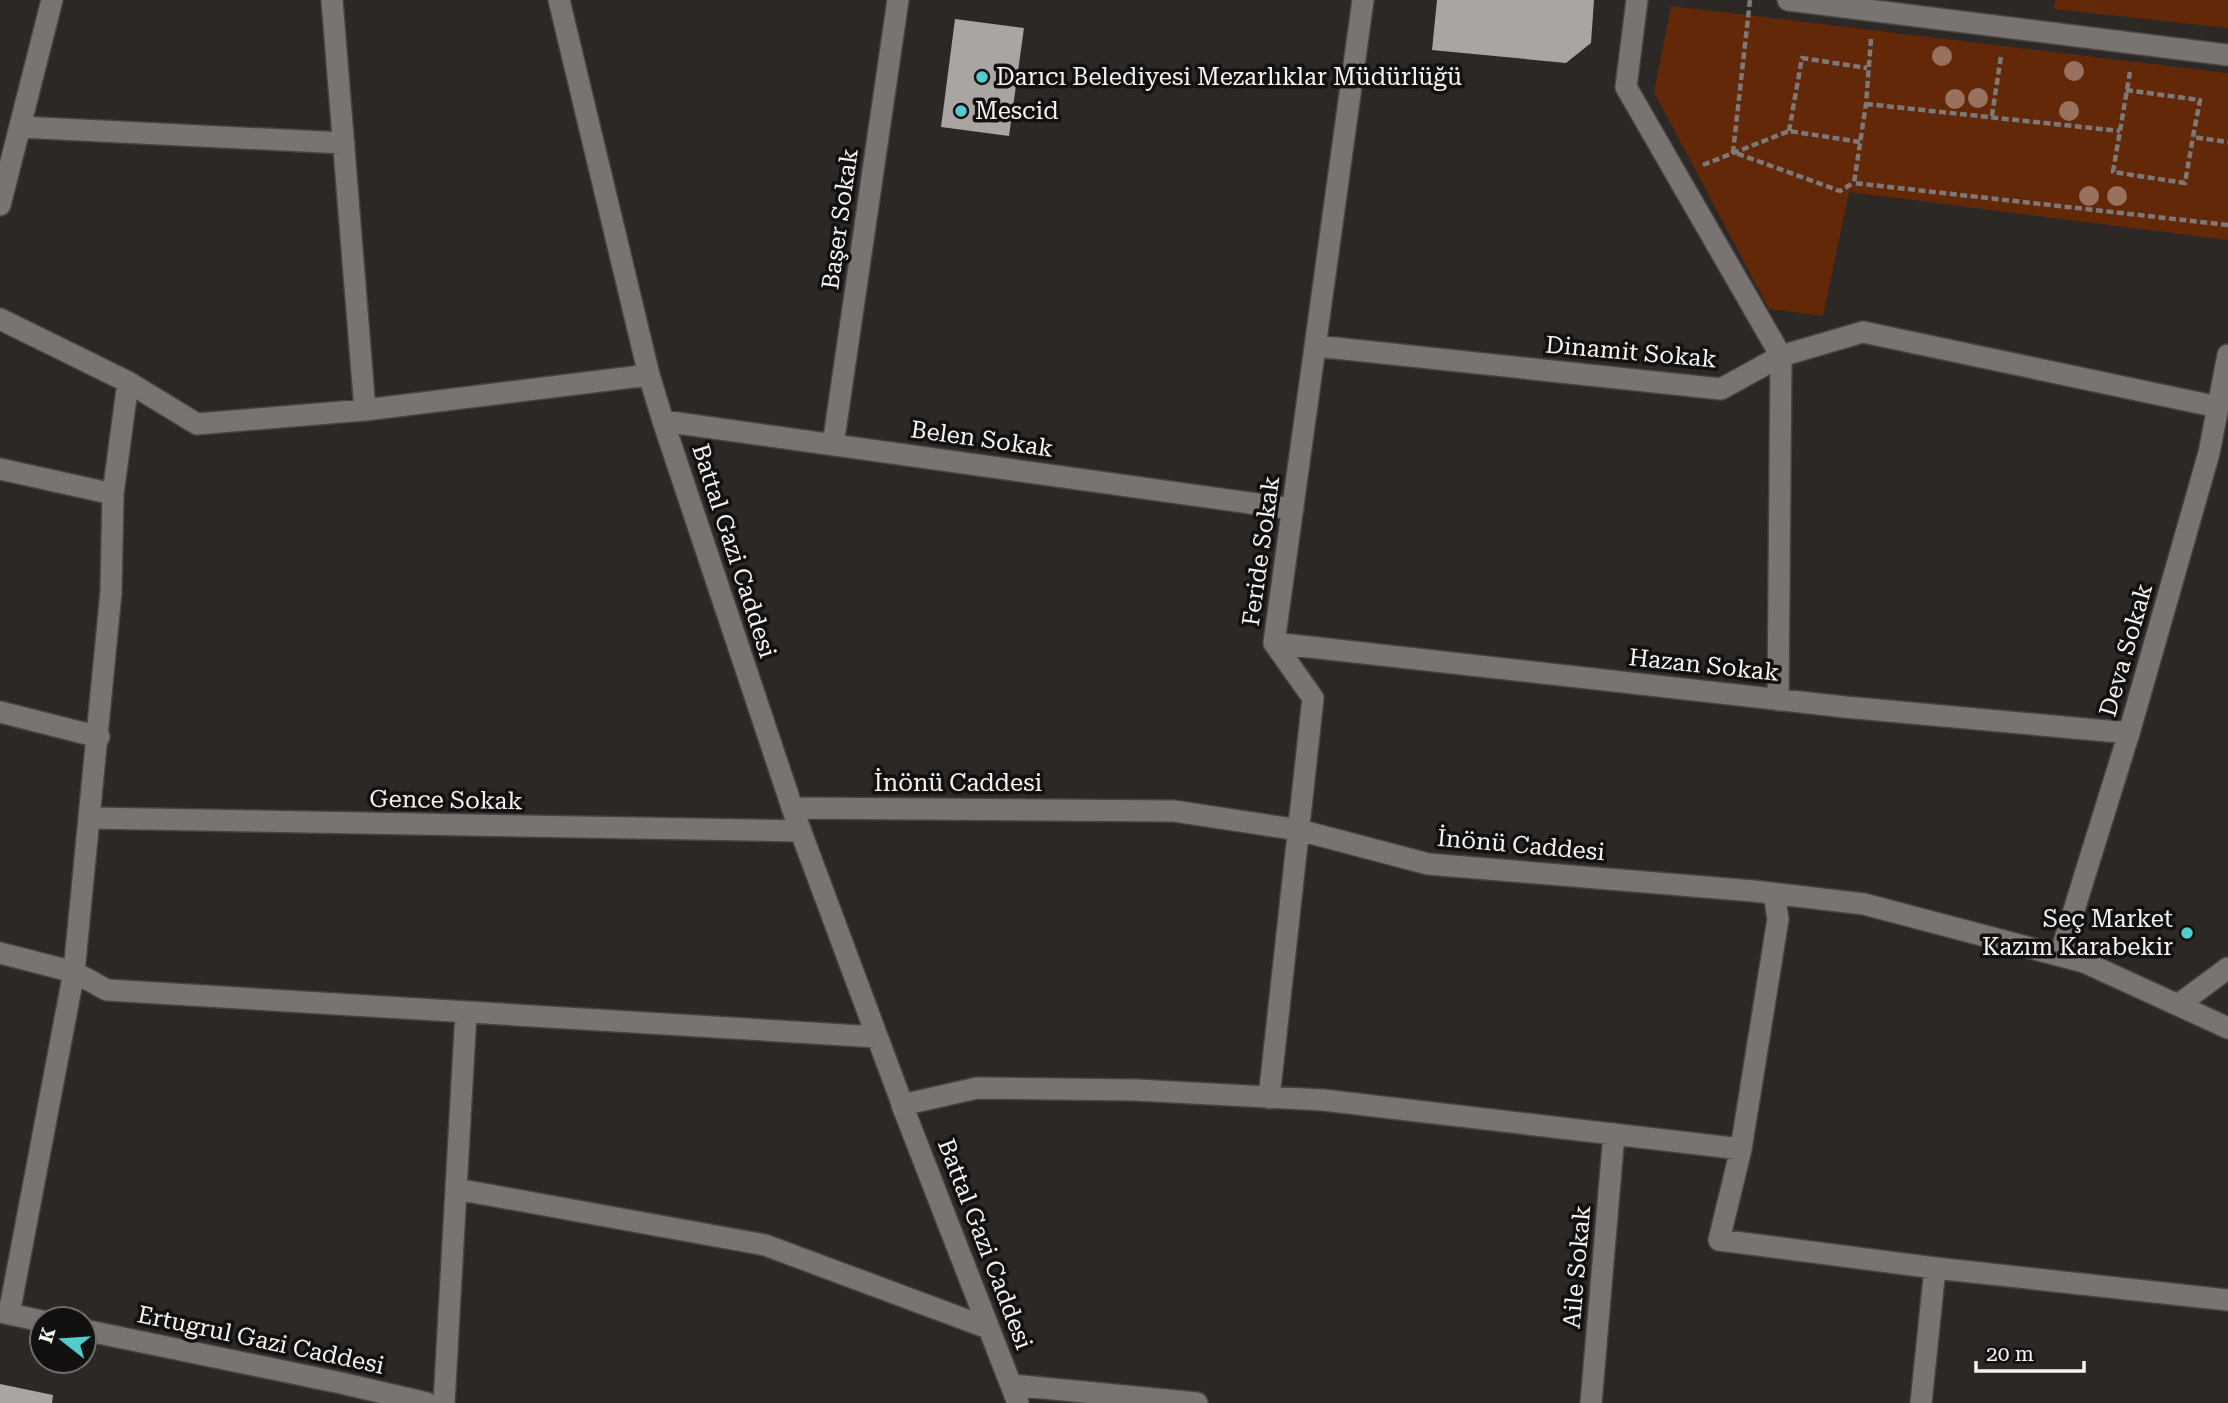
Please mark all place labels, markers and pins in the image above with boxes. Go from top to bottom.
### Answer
place label: Darıcı Belediyesi Mezarlıklar Müdürlüğü [996,63,1462,91]
marker: Darıcı Belediyesi Mezarlıklar Müdürlüğü [974,69,990,85]
place label: Mescid [975,97,1059,125]
marker: Mescid [953,103,969,119]
place label: Seç Market Kazım Karabekir [1982,905,2173,961]
marker: Seç Market Kazım Karabekir [2179,925,2195,941]

